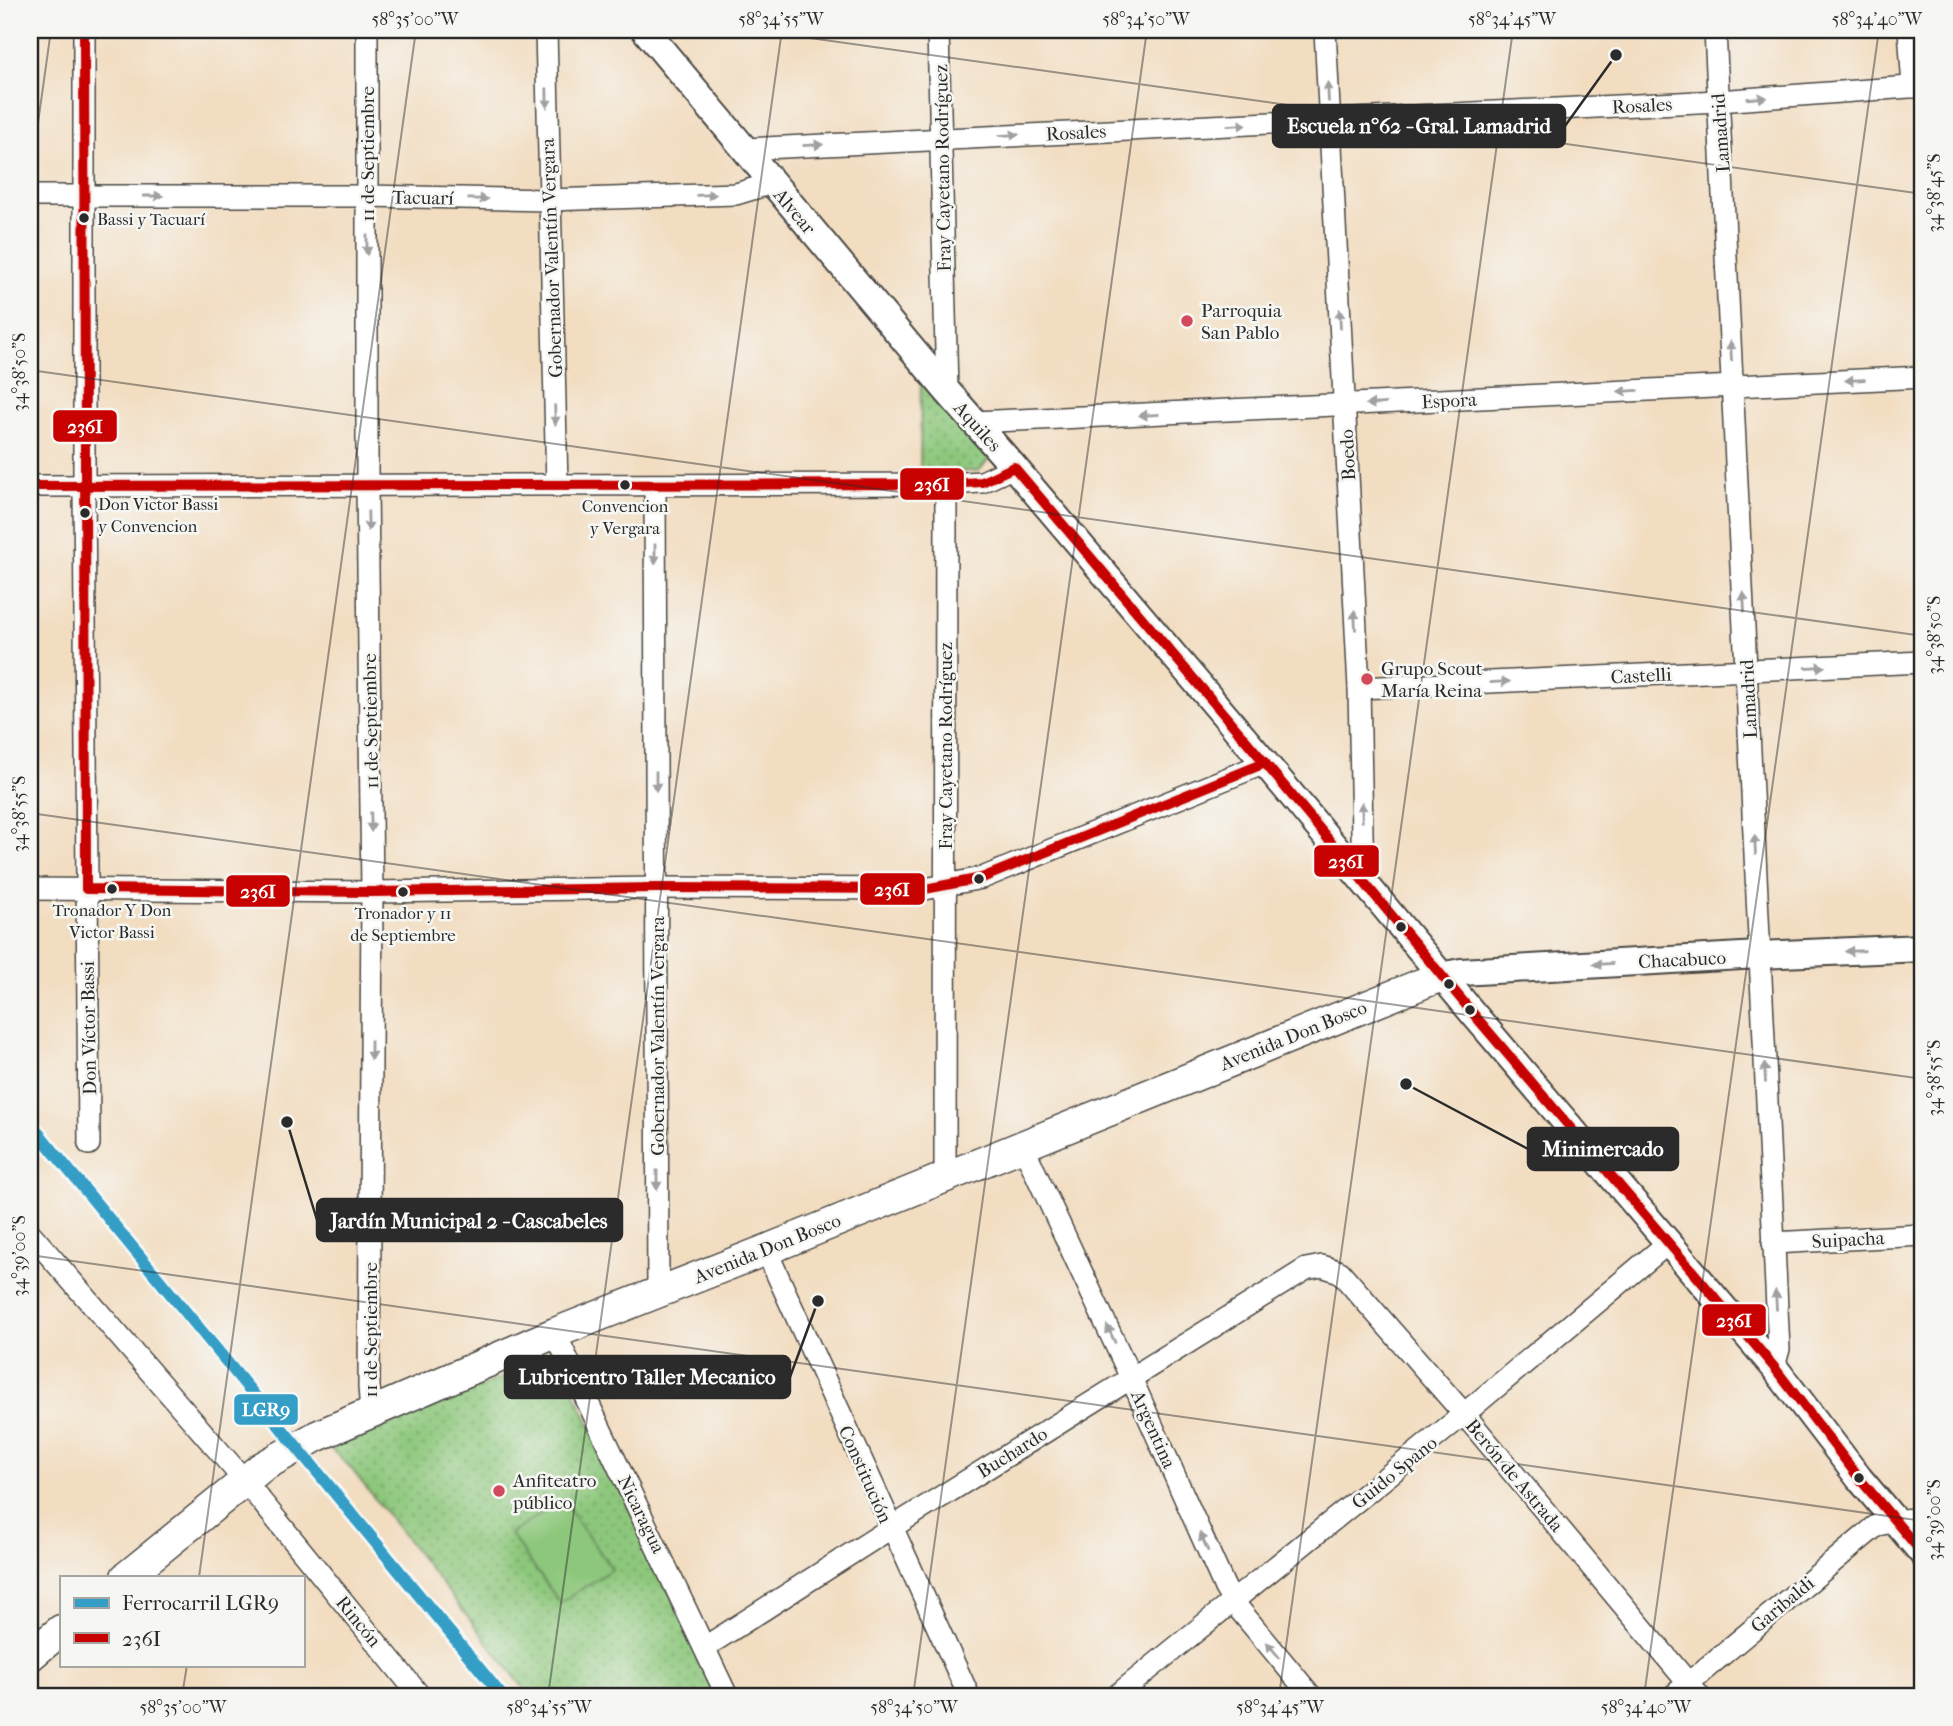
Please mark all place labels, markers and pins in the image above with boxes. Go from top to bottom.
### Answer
callout: Escuela n°62 - Gral. Lamadrid [1273,105,1565,147]
place label: Bassi y Tacuarí [97,209,206,229]
marker: Bassi y Tacuarí [77,211,91,225]
place label: Parroquia San Pablo [1201,300,1282,344]
marker: Parroquia San Pablo [1179,313,1195,329]
marker: Convencion y Vergara [618,478,632,492]
place label: Don Victor Bassi y Convencion [98,494,218,536]
place label: Convencion y Vergara [582,496,668,538]
marker: Don Victor Bassi y Convencion [78,506,92,520]
place label: Grupo Scout María Reina [1381,658,1483,702]
marker: Grupo Scout María Reina [1359,671,1375,687]
unlabelled marker [972,872,986,886]
marker: Tronador Y Don Victor Bassi [105,882,119,896]
marker: Tronador y 11 de Septiembre [396,885,410,899]
place label: Tronador Y Don Victor Bassi [53,900,172,942]
place label: Tronador y 11 de Septiembre [350,903,456,945]
unlabelled marker [1394,920,1408,934]
unlabelled marker [1442,977,1456,991]
unlabelled marker [1463,1003,1477,1017]
callout: Minimercado [1528,1128,1678,1170]
callout: Jardín Municipal 2 - Cascabeles [317,1199,622,1241]
callout: Lubricentro Taller Mecanico [505,1356,790,1398]
place label: Anfiteatro público [512,1470,597,1514]
unlabelled marker [1852,1471,1866,1485]
marker: Anfiteatro público [491,1483,507,1499]

